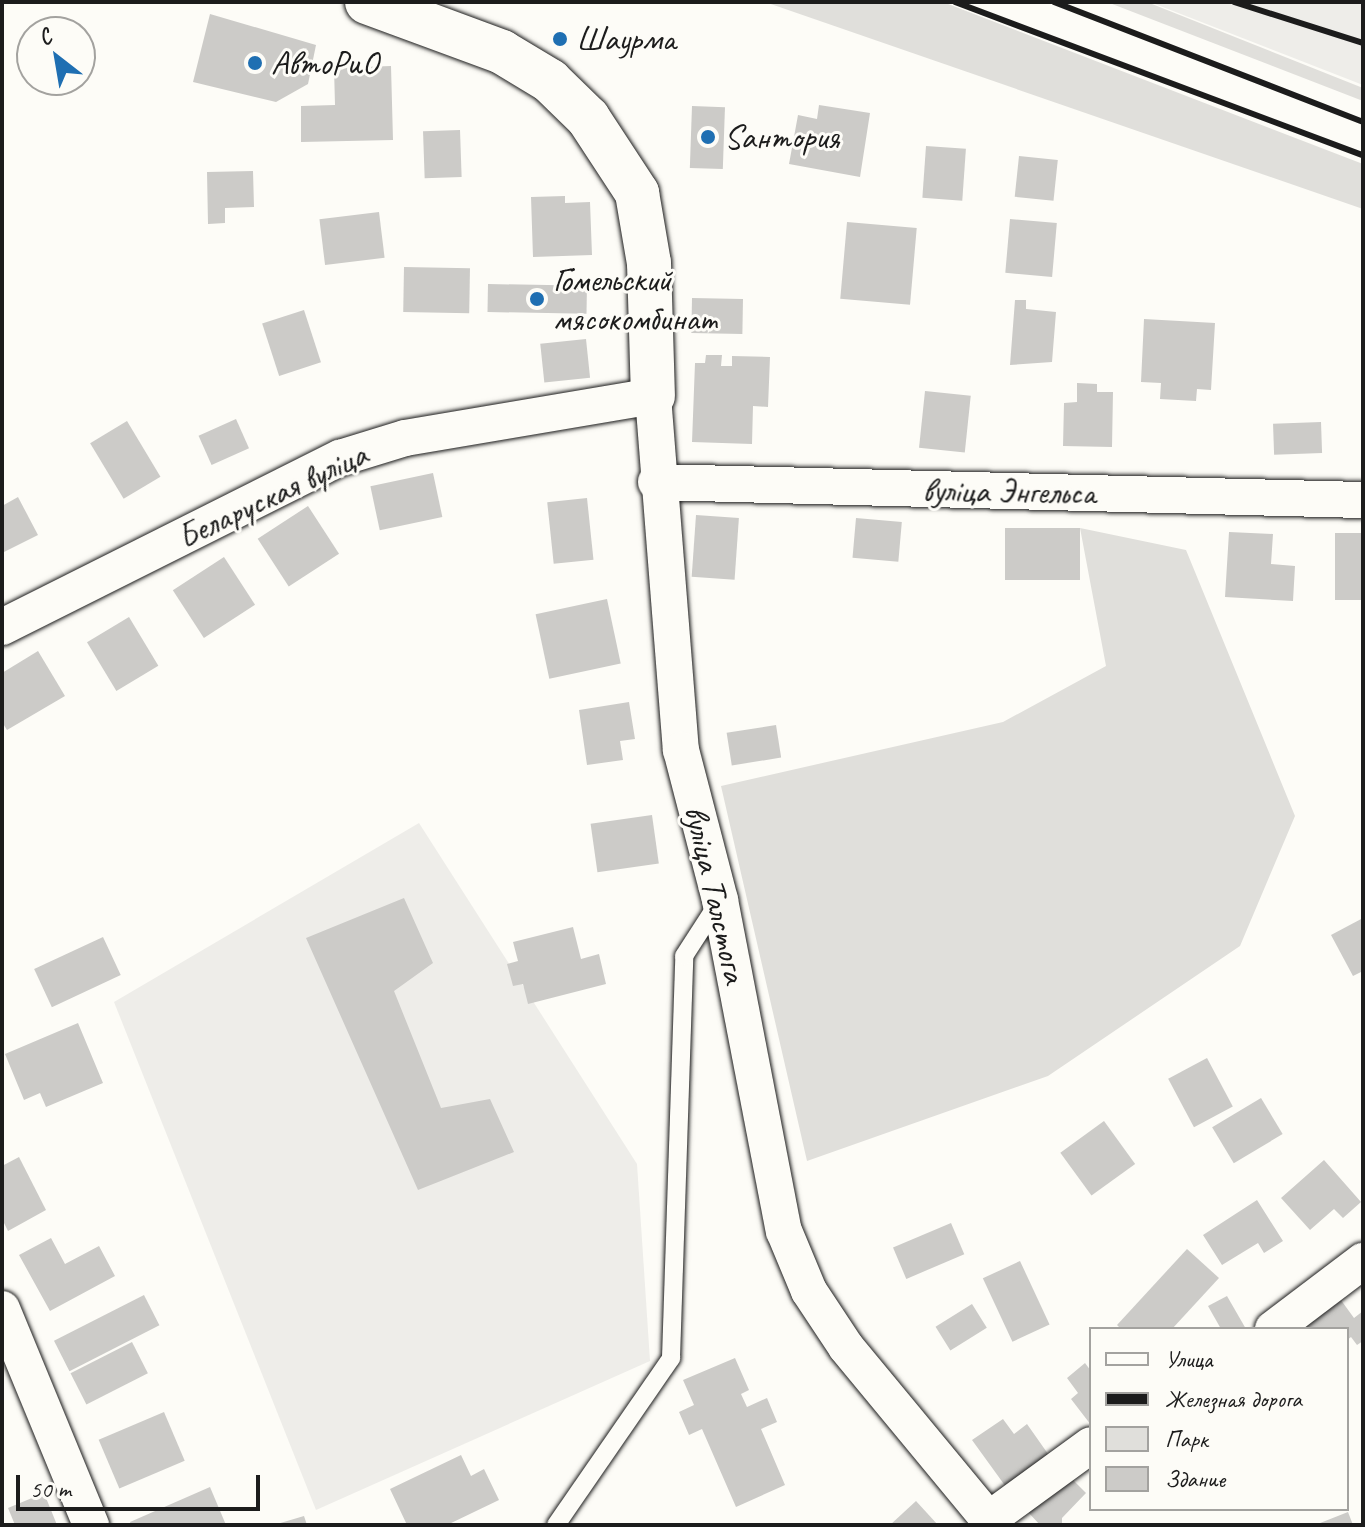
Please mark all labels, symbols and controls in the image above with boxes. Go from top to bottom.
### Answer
north arrow [16,16,96,96]
place label: Шаурма [576,19,675,59]
text: С [33,22,57,52]
marker: Шаурма [551,30,569,48]
place label: АвтоРиО [271,43,378,83]
marker: АвтоРиО [246,54,264,72]
place label: Sантория [724,117,839,157]
marker: Sантория [699,128,717,146]
place label: Гомельский мясокомбинат [553,259,716,338]
marker: Гомельский мясокомбинат [528,290,546,308]
street label: Беларуская вуліца [171,433,373,557]
street label: вуліца Энгельса [922,469,1096,513]
street label: вуліца Талстога [676,801,756,987]
legend [1089,1327,1349,1511]
text: Улица [1165,1344,1213,1374]
text: Железная дорога [1165,1384,1302,1414]
text: Парк [1165,1424,1208,1454]
scale bar [20,1459,264,1509]
text: Здание [1165,1464,1225,1494]
text: 50 m [30,1474,71,1504]

